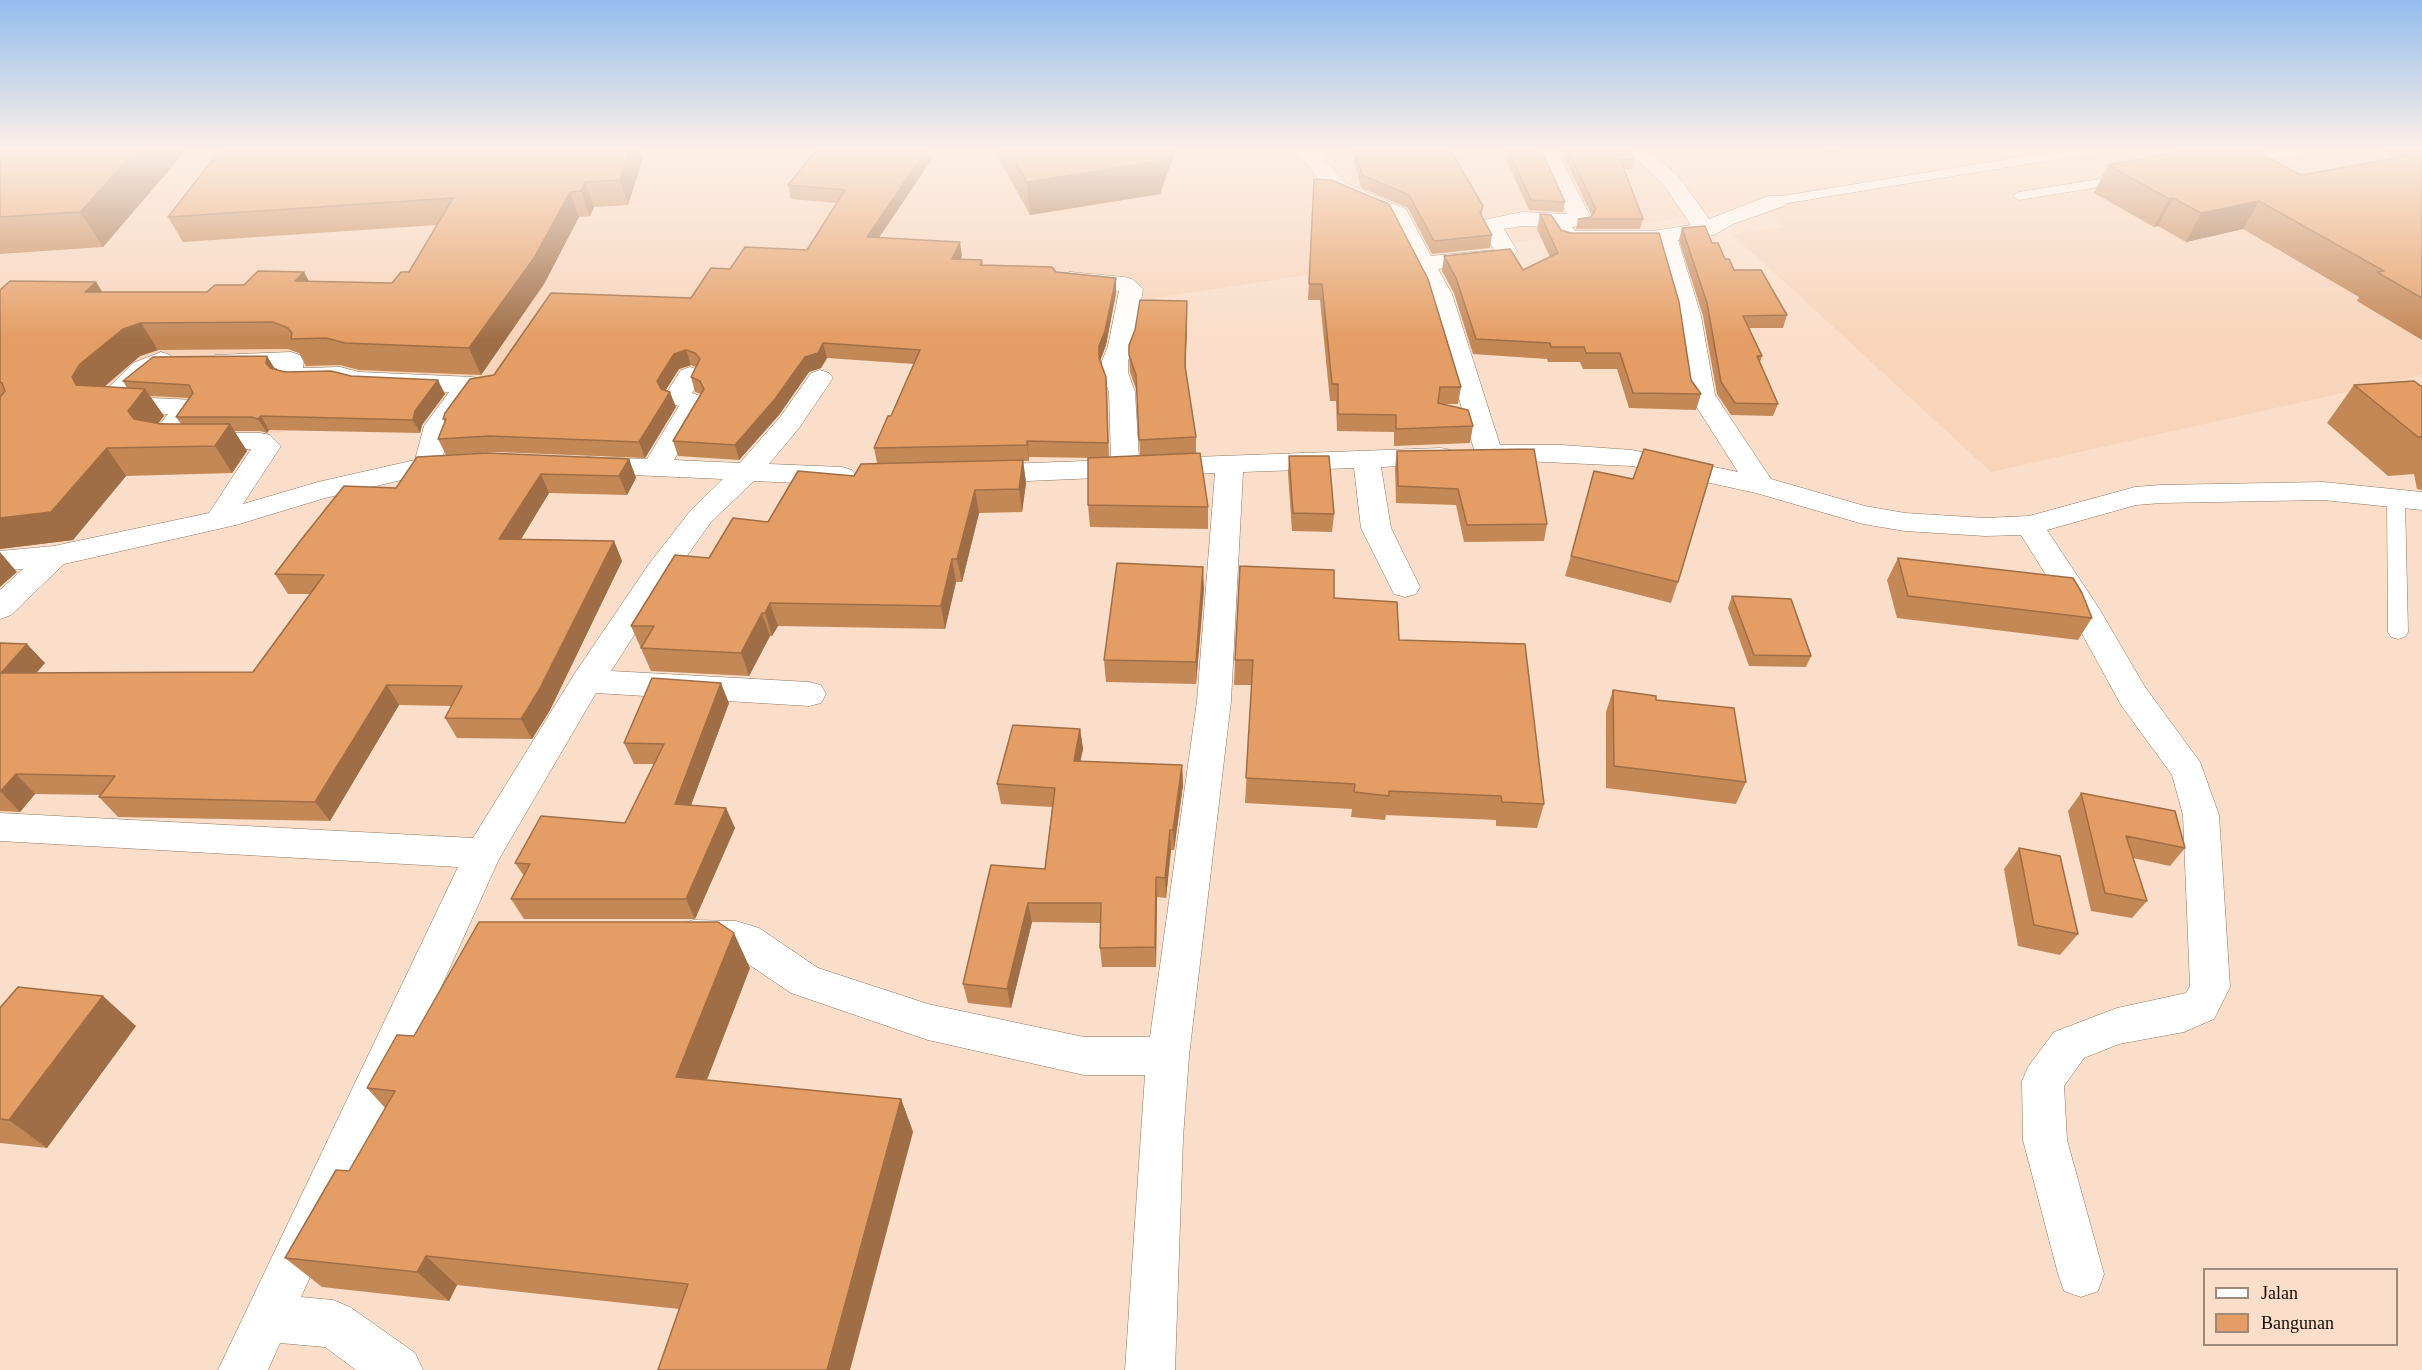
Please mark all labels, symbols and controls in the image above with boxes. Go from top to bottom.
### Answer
legend [2203,1268,2398,1346]
text: Jalan [2261,1283,2298,1303]
text: Bangunan [2261,1313,2334,1333]

